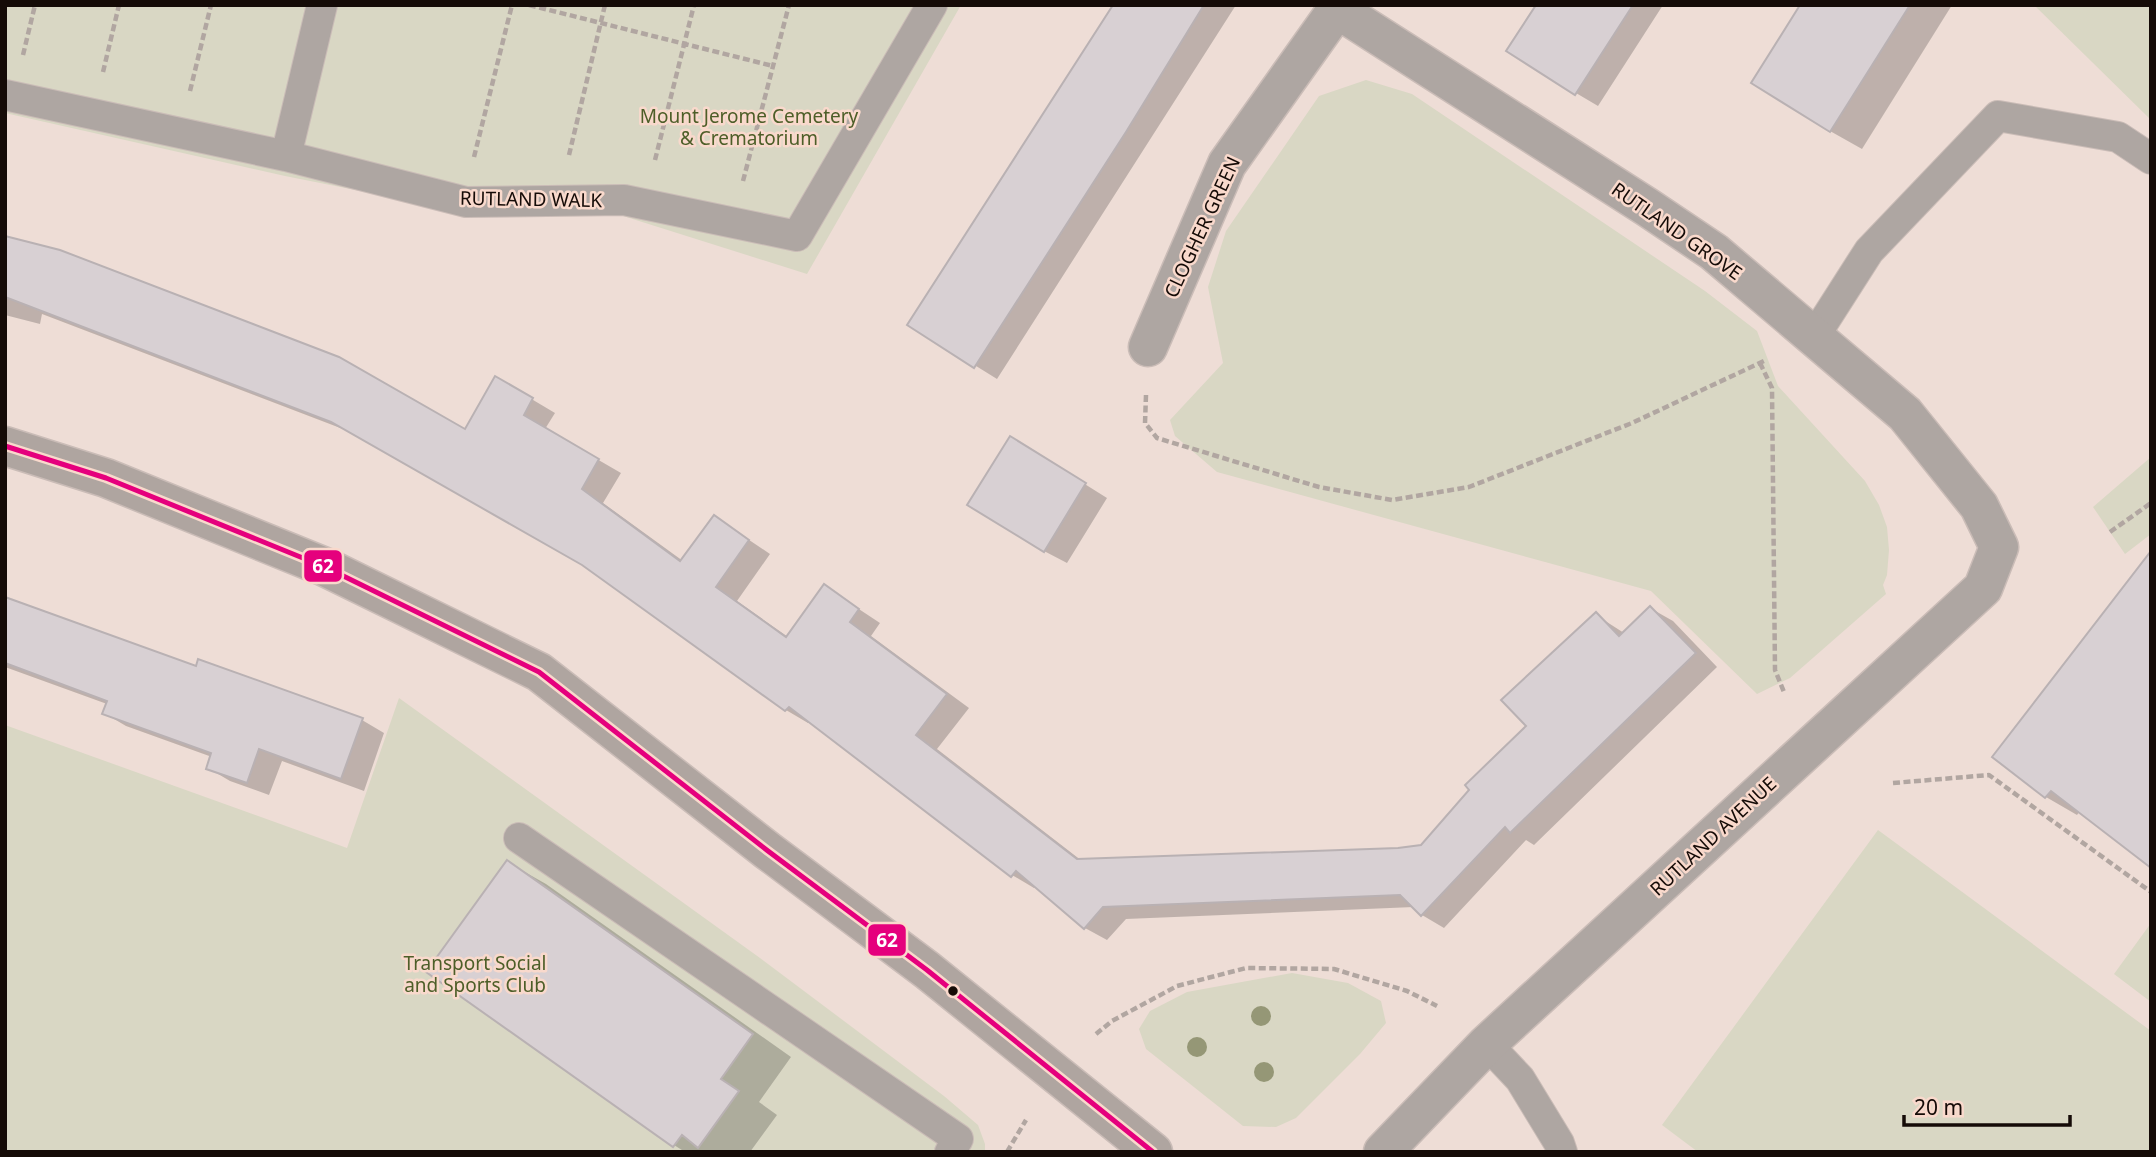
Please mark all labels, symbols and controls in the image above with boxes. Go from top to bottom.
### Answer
park label: Mount Jerome Cemetery & Crematorium [640,103,859,151]
street label: CLOGHER GREEN [1158,152,1246,302]
street label: RUTLAND GROVE [1607,176,1747,286]
street label: RUTLAND WALK [460,185,603,213]
line badge: 62 [303,549,343,583]
text: 62 [312,553,334,579]
street label: RUTLAND AVENUE [1644,771,1782,901]
line badge: 62 [867,923,907,957]
text: 62 [876,927,898,953]
park label: Transport Social and Sports Club [404,950,546,998]
unlabelled marker [946,984,960,998]
scale bar [1904,1084,2070,1128]
text: 20 m [1914,1093,1963,1121]

